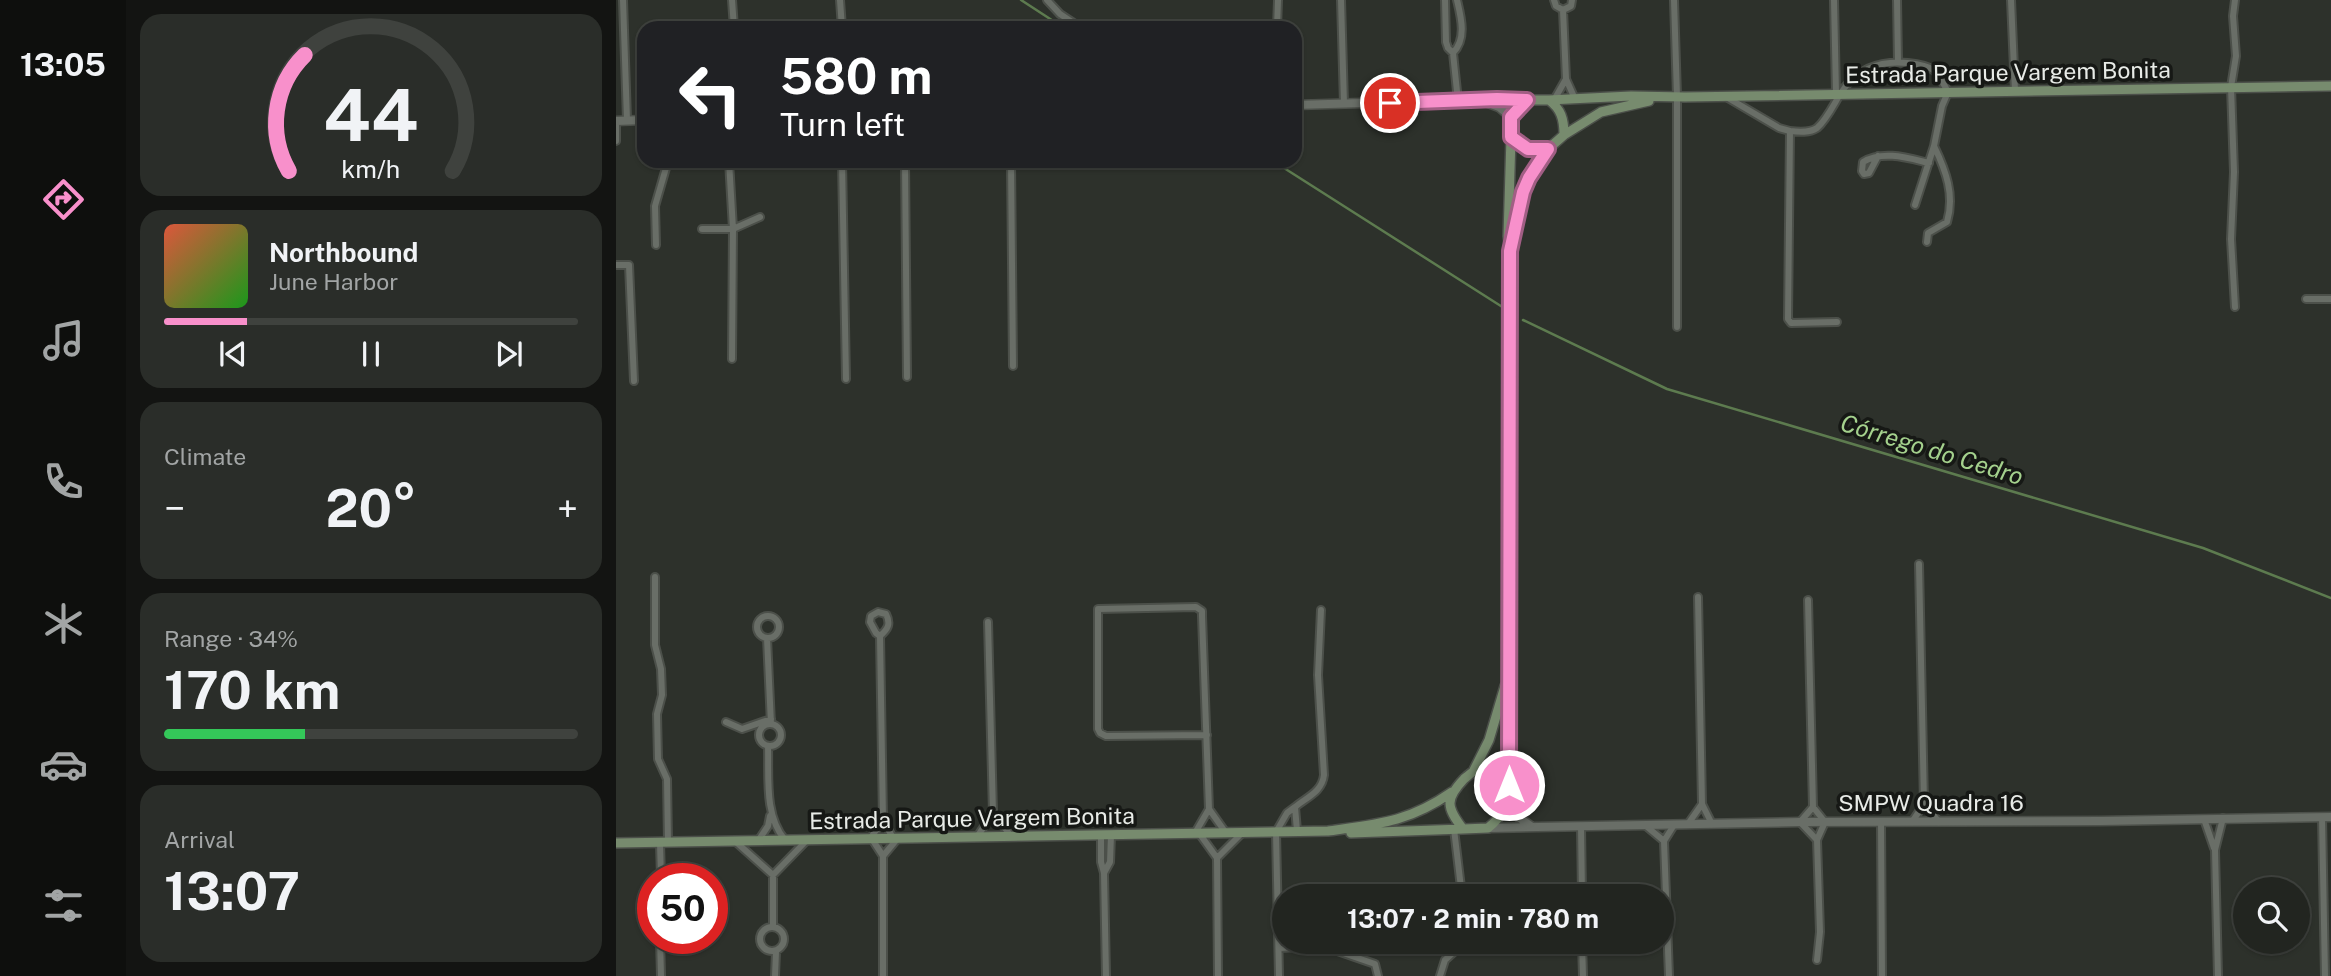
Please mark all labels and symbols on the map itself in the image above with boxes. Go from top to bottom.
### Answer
street label: Estrada Parque Vargem Bonita [1845,56,2171,88]
pin [1360,73,1420,133]
water label: Córrego do Cedro [1837,408,2027,490]
position arrow [1472,748,1546,822]
street label: SMPW Quadra 16 [1838,789,2024,816]
street label: Estrada Parque Vargem Bonita [809,802,1135,834]
speed limit sign: 50 [637,863,728,954]

